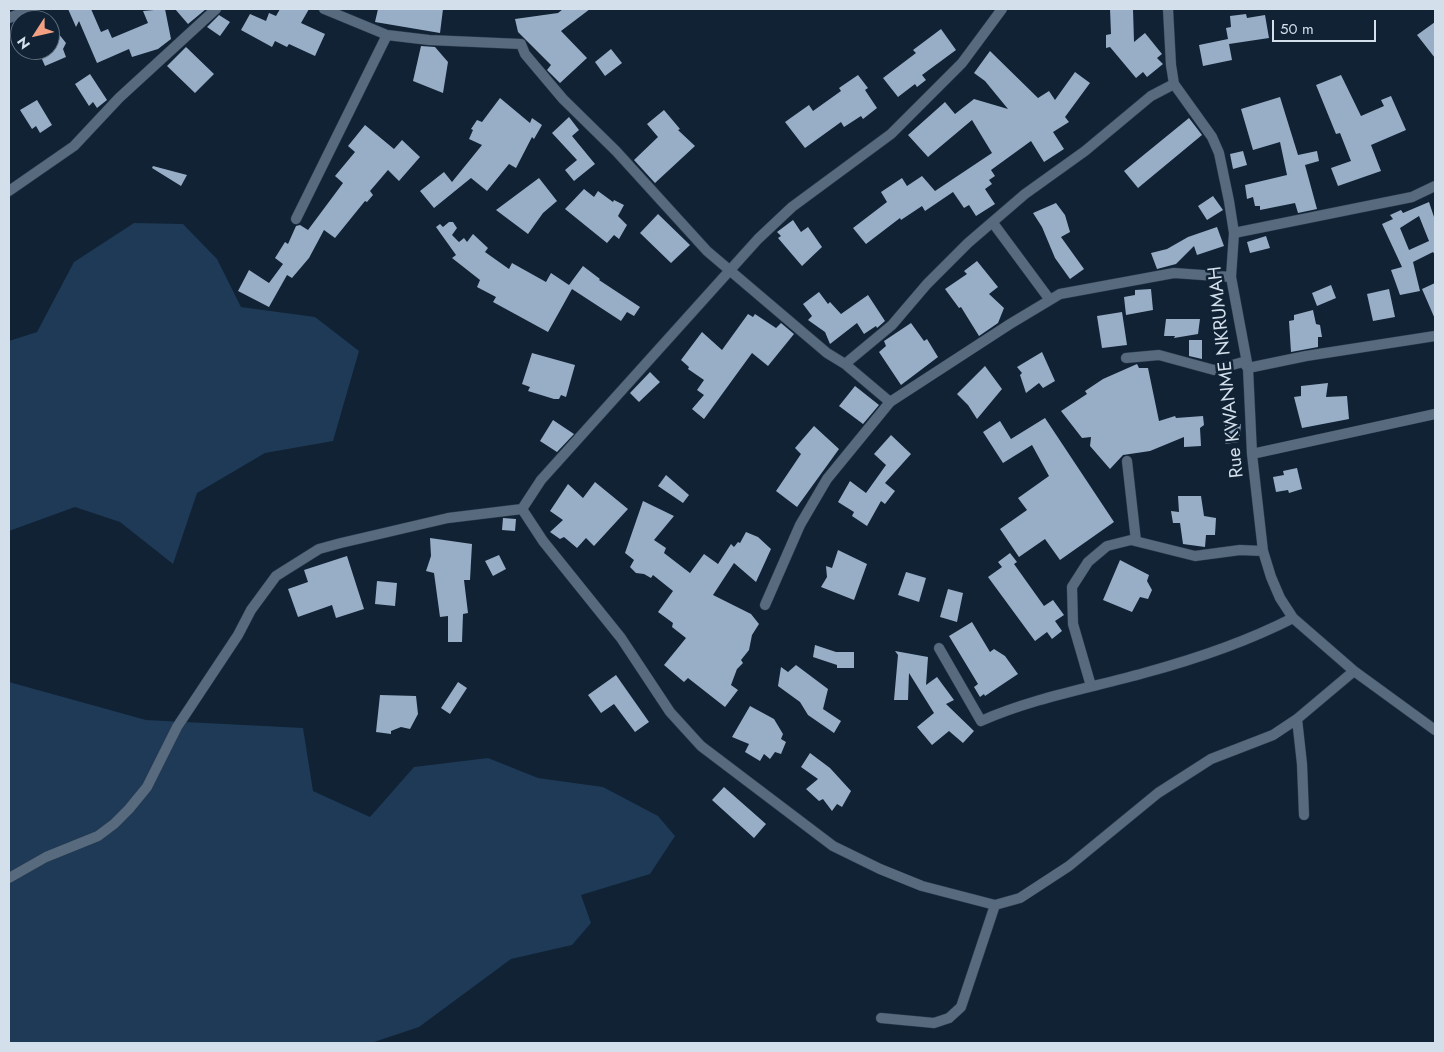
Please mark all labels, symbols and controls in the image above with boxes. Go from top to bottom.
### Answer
north arrow [10,10,60,60]
scale bar [1274,10,1378,42]
text: 50 m [1280,18,1314,40]
text: N [12,33,35,53]
street label: Rue KWANME NKRUMAH [1205,265,1249,479]

